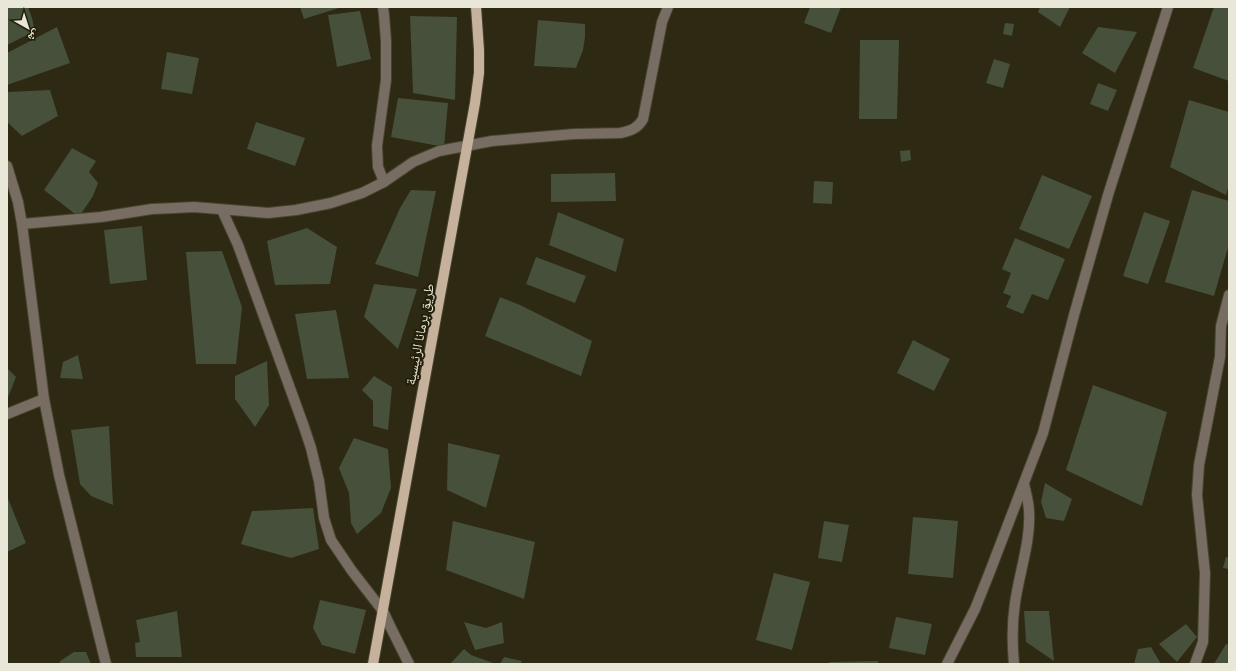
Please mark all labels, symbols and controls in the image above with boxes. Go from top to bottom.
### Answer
north arrow [8,8,48,48]
text: ش [24,26,44,46]
street label: طريق برمانا الرئيسية [399,281,439,387]

